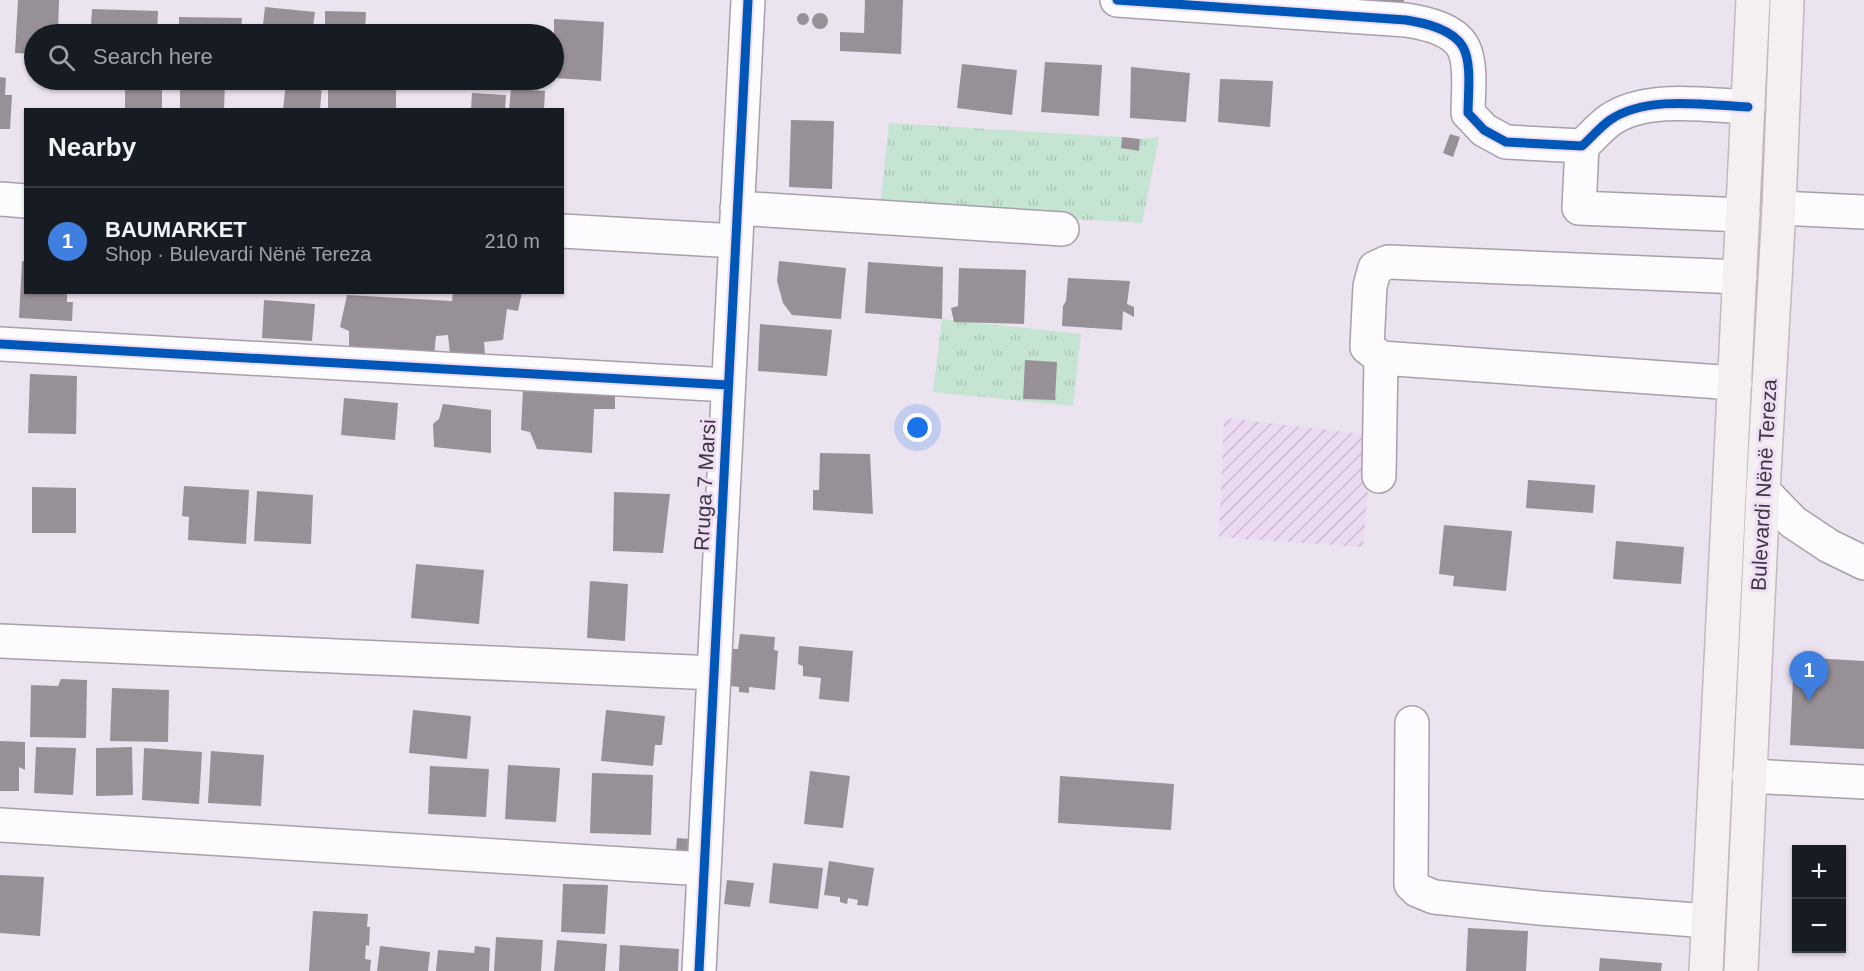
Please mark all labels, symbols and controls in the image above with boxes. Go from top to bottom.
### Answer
search box [24,24,564,90]
icon: search [45,41,78,74]
text: Search here [93,44,213,69]
text: Nearby [48,132,136,162]
text: BAUMARKET [105,217,247,242]
text: 1 [62,230,73,252]
text: 210 m [484,230,540,252]
text: Shop · Bulevardi Nënë Tereza [105,243,371,265]
street label: Bulevardi Nënë Tereza [1746,378,1781,591]
your location [903,413,932,442]
street label: Rruga 7 Marsi [690,419,719,551]
pin: 1 [1790,652,1828,701]
map controls [1792,845,1846,953]
button: + [1792,845,1846,899]
button: − [1792,899,1846,953]

